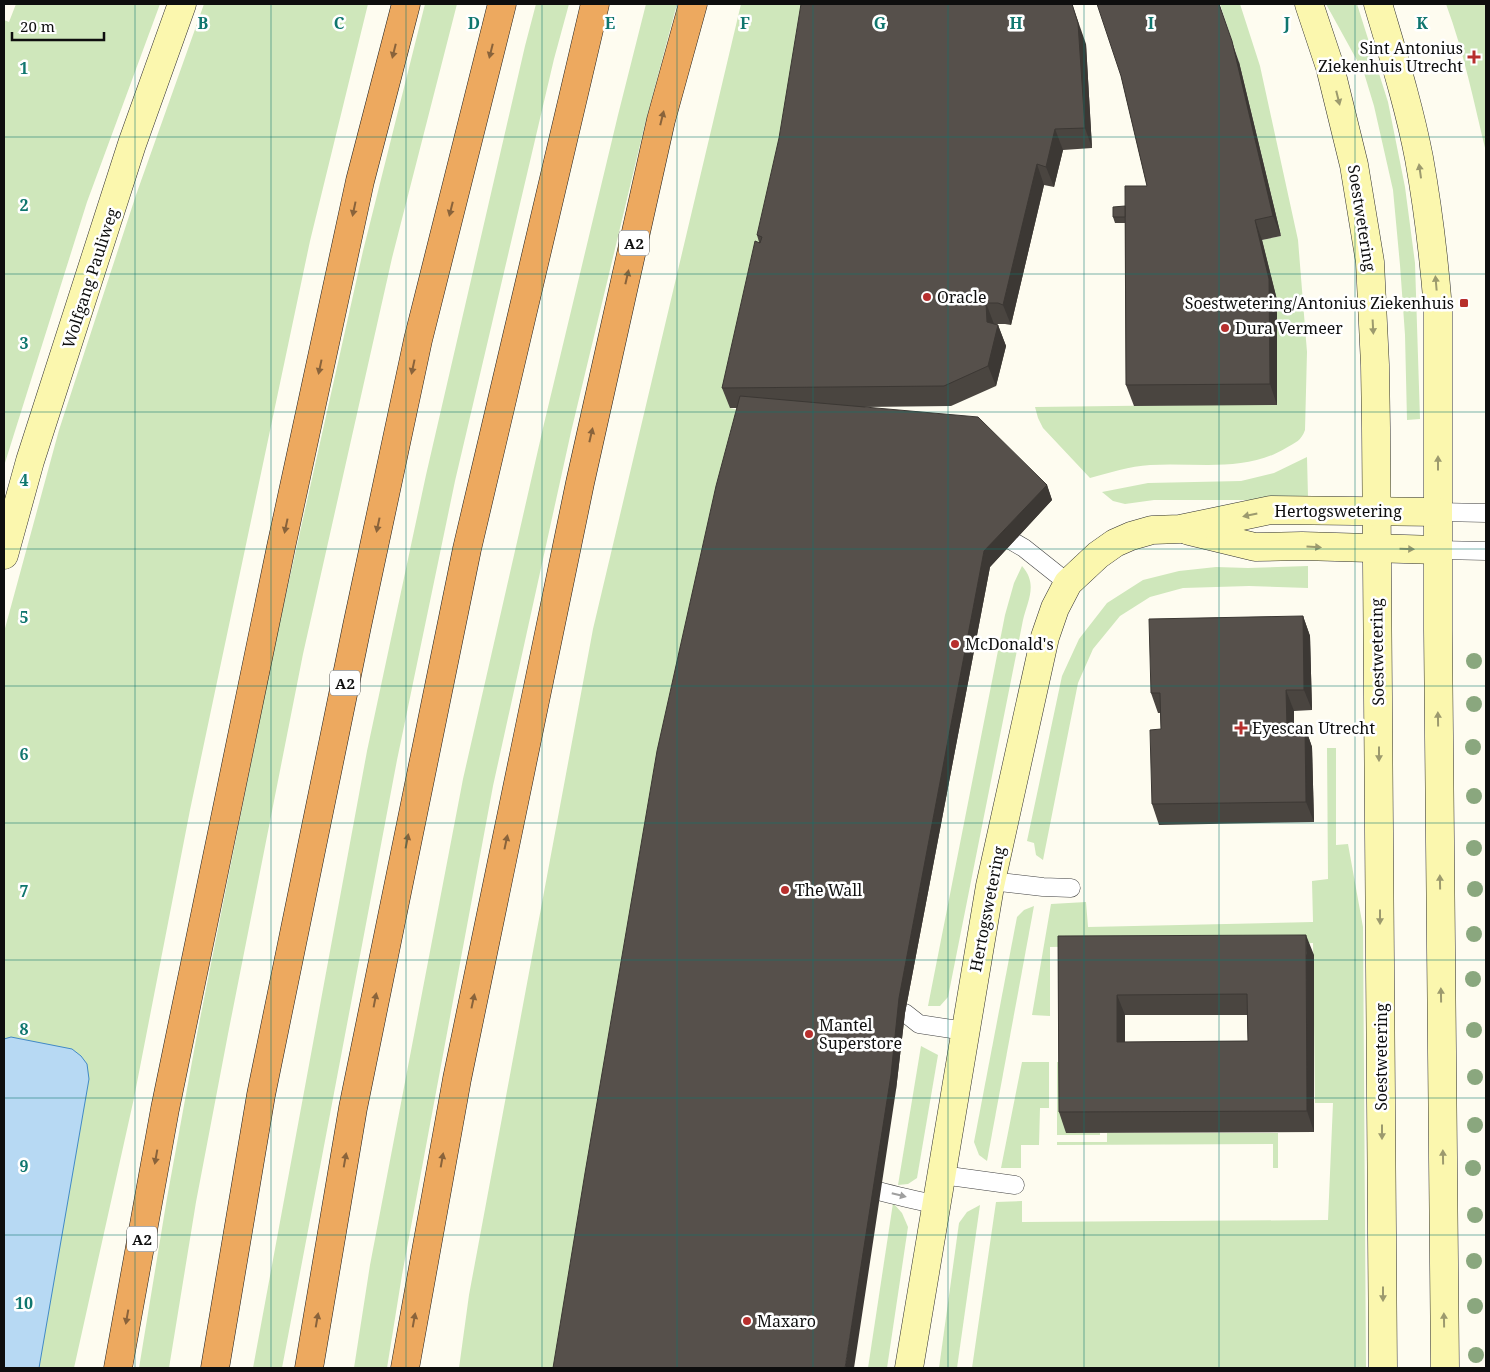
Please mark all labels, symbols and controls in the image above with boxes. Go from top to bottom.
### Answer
scale bar [12,10,105,42]
text: B [198,12,209,34]
text: C [334,12,345,34]
text: D [468,12,480,34]
text: E [605,12,615,34]
text: F [740,12,750,34]
text: G [874,12,886,34]
text: H [1009,12,1023,34]
text: I [1148,12,1154,34]
text: J [1283,12,1291,34]
text: K [1416,12,1428,34]
text: 20 m [20,16,55,36]
place label: Sint Antonius Ziekenhuis Utrecht [1318,37,1463,77]
one-way arrow [389,43,397,58]
one-way arrow [487,44,495,59]
marker: Sint Antonius Ziekenhuis Utrecht [1467,50,1481,64]
text: 1 [19,57,29,79]
one-way arrow [1334,90,1342,105]
one-way arrow [658,111,666,126]
street label: Soestwetering [1343,163,1381,273]
one-way arrow [1416,163,1424,179]
text: 2 [19,194,29,216]
one-way arrow [350,201,358,216]
one-way arrow [447,201,455,216]
street label: Wolfgang Pauliweg [57,205,123,351]
road number: A2 [619,230,649,256]
one-way arrow [623,268,631,284]
one-way arrow [1431,275,1439,291]
place label: Oracle [937,286,987,308]
marker: Oracle [921,291,933,303]
place label: Soestwetering/Antonius Ziekenhuis [1185,292,1454,314]
marker: Soestwetering/Antonius Ziekenhuis [1458,297,1470,309]
place label: Dura Vermeer [1235,317,1343,339]
one-way arrow [1369,319,1377,335]
marker: Dura Vermeer [1219,322,1231,334]
text: 3 [19,332,29,354]
one-way arrow [408,359,416,375]
one-way arrow [316,360,324,375]
one-way arrow [587,428,595,443]
one-way arrow [1434,455,1442,471]
text: 4 [19,469,29,491]
street label: Hertogswetering [1274,500,1402,522]
one-way arrow [1242,511,1258,519]
one-way arrow [374,518,382,533]
one-way arrow [281,519,289,535]
one-way arrow [1306,543,1322,551]
one-way arrow [1400,546,1416,554]
street label: Soestwetering [1365,598,1389,706]
text: 5 [19,606,29,628]
place label: McDonald's [965,633,1054,655]
marker: McDonald's [949,638,961,650]
road number: A2 [330,670,360,696]
one-way arrow [1434,711,1442,727]
place label: Eyescan Utrecht [1252,717,1375,739]
marker: Eyescan Utrecht [1234,721,1248,735]
text: 6 [19,743,29,765]
one-way arrow [1375,747,1383,763]
one-way arrow [404,833,412,849]
one-way arrow [502,834,510,849]
street label: Hertogswetering [964,844,1010,974]
one-way arrow [1436,873,1444,889]
place label: The Wall [795,879,862,901]
text: 7 [19,880,29,902]
marker: The Wall [779,884,791,896]
one-way arrow [1376,909,1384,925]
one-way arrow [1437,986,1445,1002]
one-way arrow [371,993,379,1008]
one-way arrow [469,993,477,1008]
street label: Soestwetering [1370,1003,1392,1111]
place label: Mantel Superstore [819,1014,902,1054]
text: 8 [19,1018,29,1040]
marker: Mantel Superstore [803,1028,815,1040]
one-way arrow [1378,1124,1386,1140]
one-way arrow [152,1149,160,1165]
one-way arrow [1439,1149,1447,1165]
one-way arrow [341,1152,349,1168]
one-way arrow [439,1152,447,1168]
text: 9 [19,1155,29,1177]
one-way arrow [892,1192,907,1200]
road number: A2 [127,1226,157,1252]
one-way arrow [1379,1287,1387,1303]
text: 10 [15,1292,33,1314]
one-way arrow [123,1309,131,1325]
place label: Maxaro [757,1310,816,1332]
one-way arrow [1440,1311,1448,1327]
one-way arrow [314,1312,322,1328]
one-way arrow [410,1312,418,1328]
marker: Maxaro [741,1315,753,1327]

